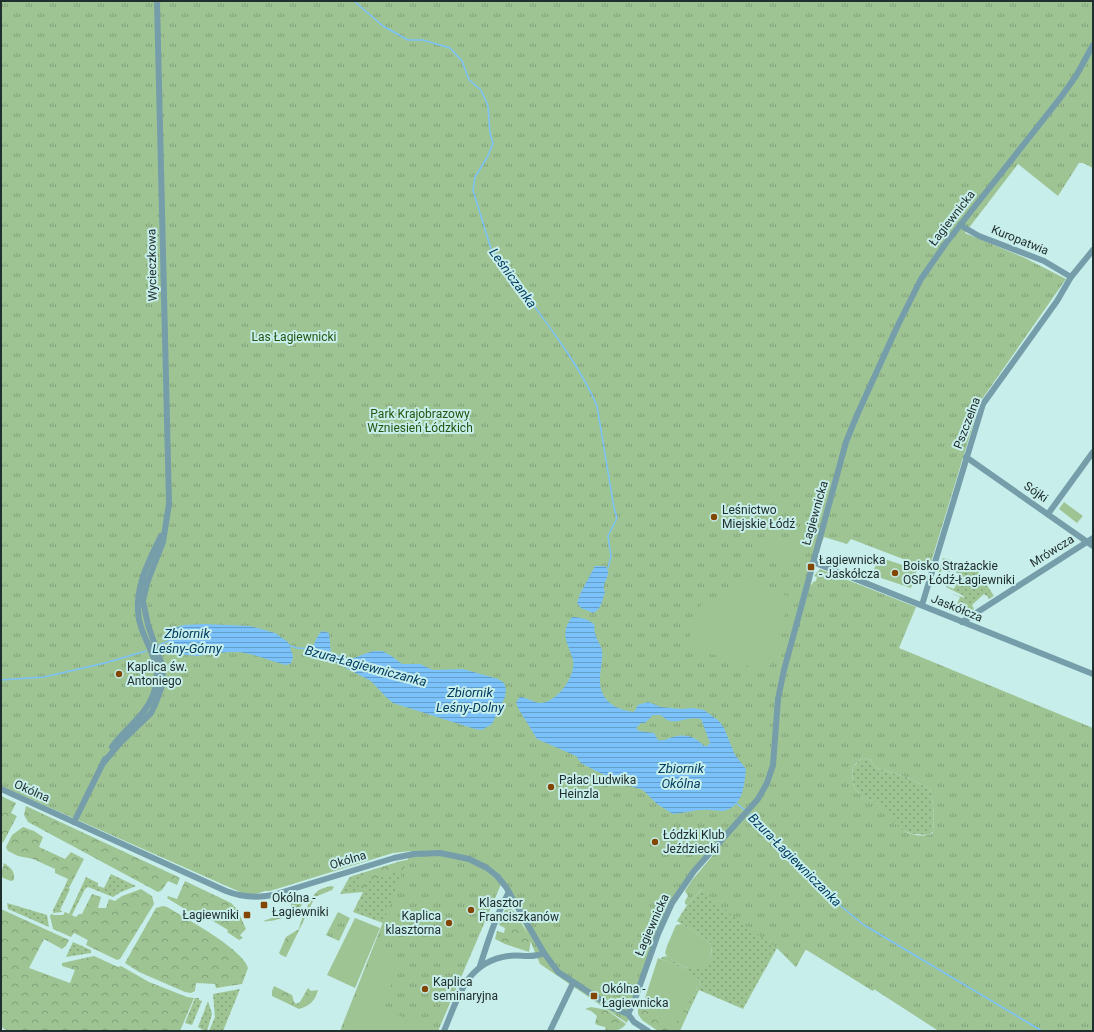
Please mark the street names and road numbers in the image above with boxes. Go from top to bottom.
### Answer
street label: Łagiewnicka [926,188,978,248]
street label: Kuropatwia [989,222,1051,258]
street label: Wycieczkowa [144,229,160,301]
street label: Pszczelna [951,395,983,451]
street label: Łagiewnicka [799,479,831,547]
street label: Sójki [1021,479,1051,505]
street label: Mrówcza [1027,532,1077,570]
street label: Jaskółcza [929,591,985,625]
street label: Okólna [12,777,52,805]
street label: Okólna [328,848,368,872]
street label: Łagiewnicka [632,892,672,958]

